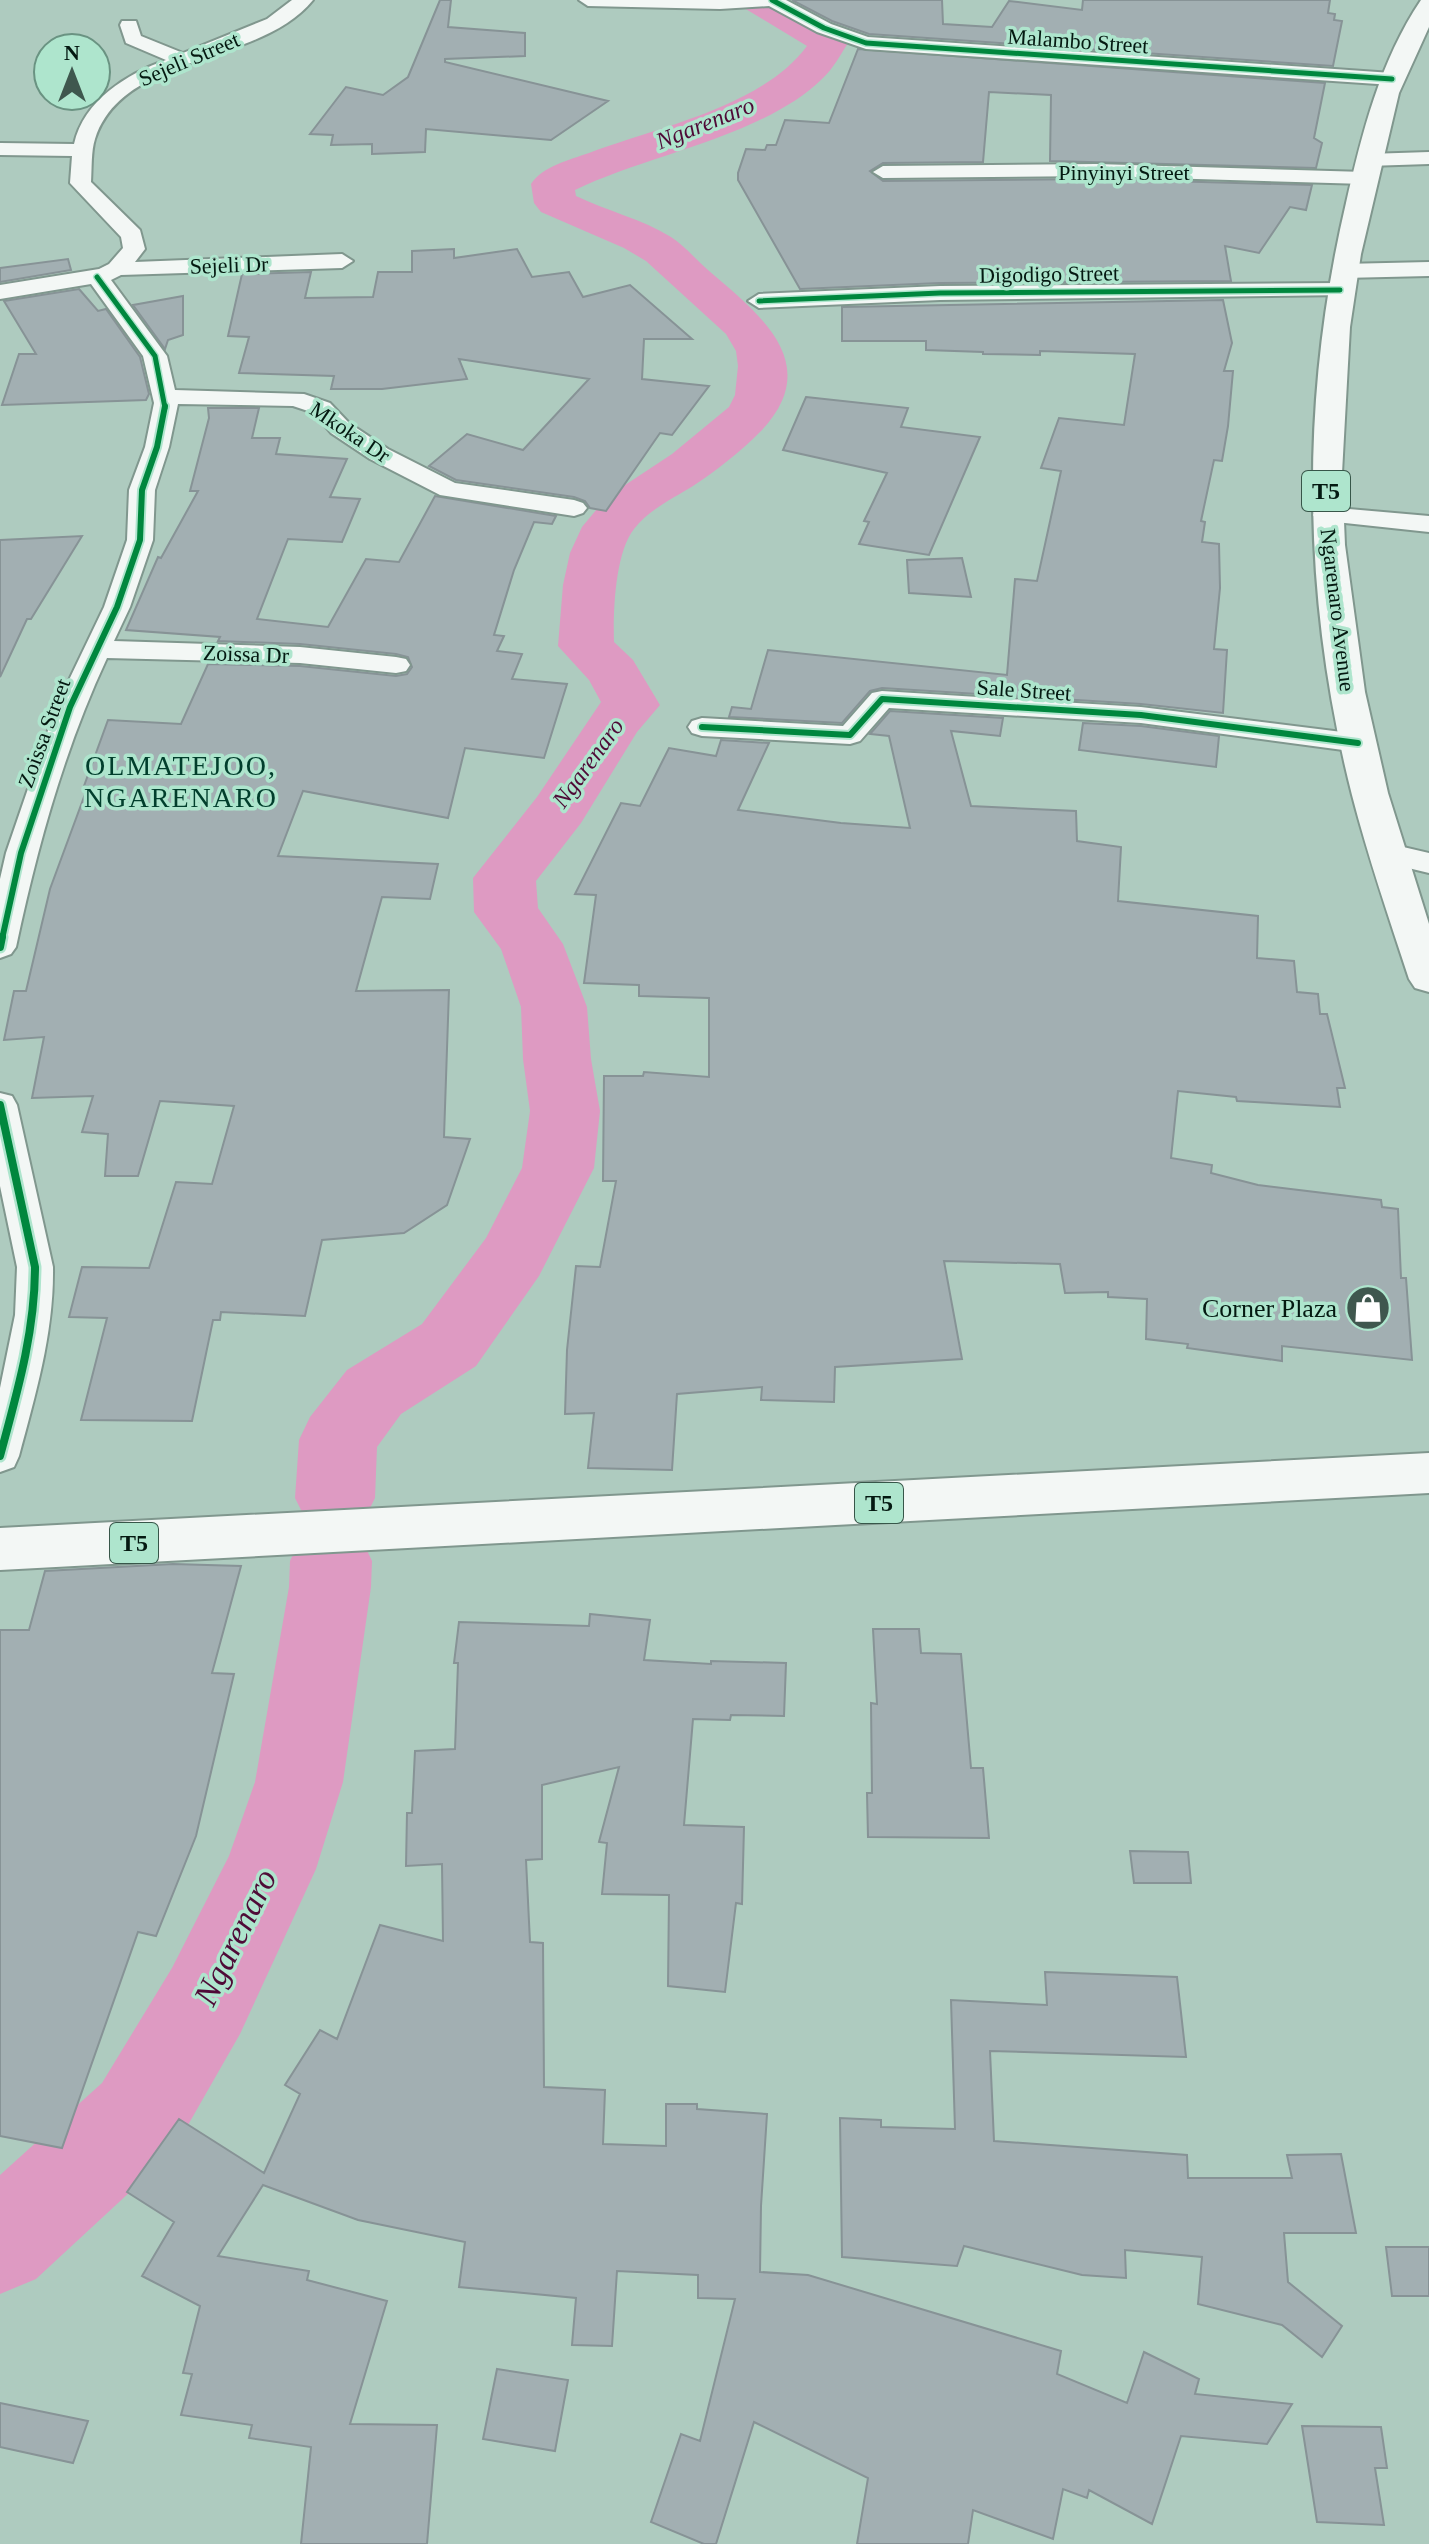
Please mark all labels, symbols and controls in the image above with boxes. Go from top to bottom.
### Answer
street label: Malambo Street [1007,24,1149,58]
street label: Sejeli Street [135,27,243,91]
north arrow [32,32,112,112]
text: N [64,40,80,65]
water label: Ngarenaro [651,92,758,155]
street label: Pinyinyi Street [1058,160,1190,185]
street label: Sejeli Dr [189,251,269,279]
street label: Digodigo Street [979,260,1119,288]
street label: Mkoka Dr [305,396,395,468]
road number: T5 [1302,471,1350,511]
street label: Ngarenaro Avenue [1316,527,1360,693]
street label: Zoissa Dr [203,640,290,668]
street label: Sale Street [976,674,1072,706]
street label: Zoissa Street [13,675,75,791]
water label: Ngarenaro [546,713,629,813]
district label: OLMATEJOO, NGARENARO [84,750,278,813]
shop icon: Corner Plaza [1344,1284,1392,1332]
place label: Corner Plaza [1202,1294,1337,1323]
road number: T5 [855,1483,903,1523]
road number: T5 [110,1523,158,1563]
water label: Ngarenaro [186,1863,284,2012]

